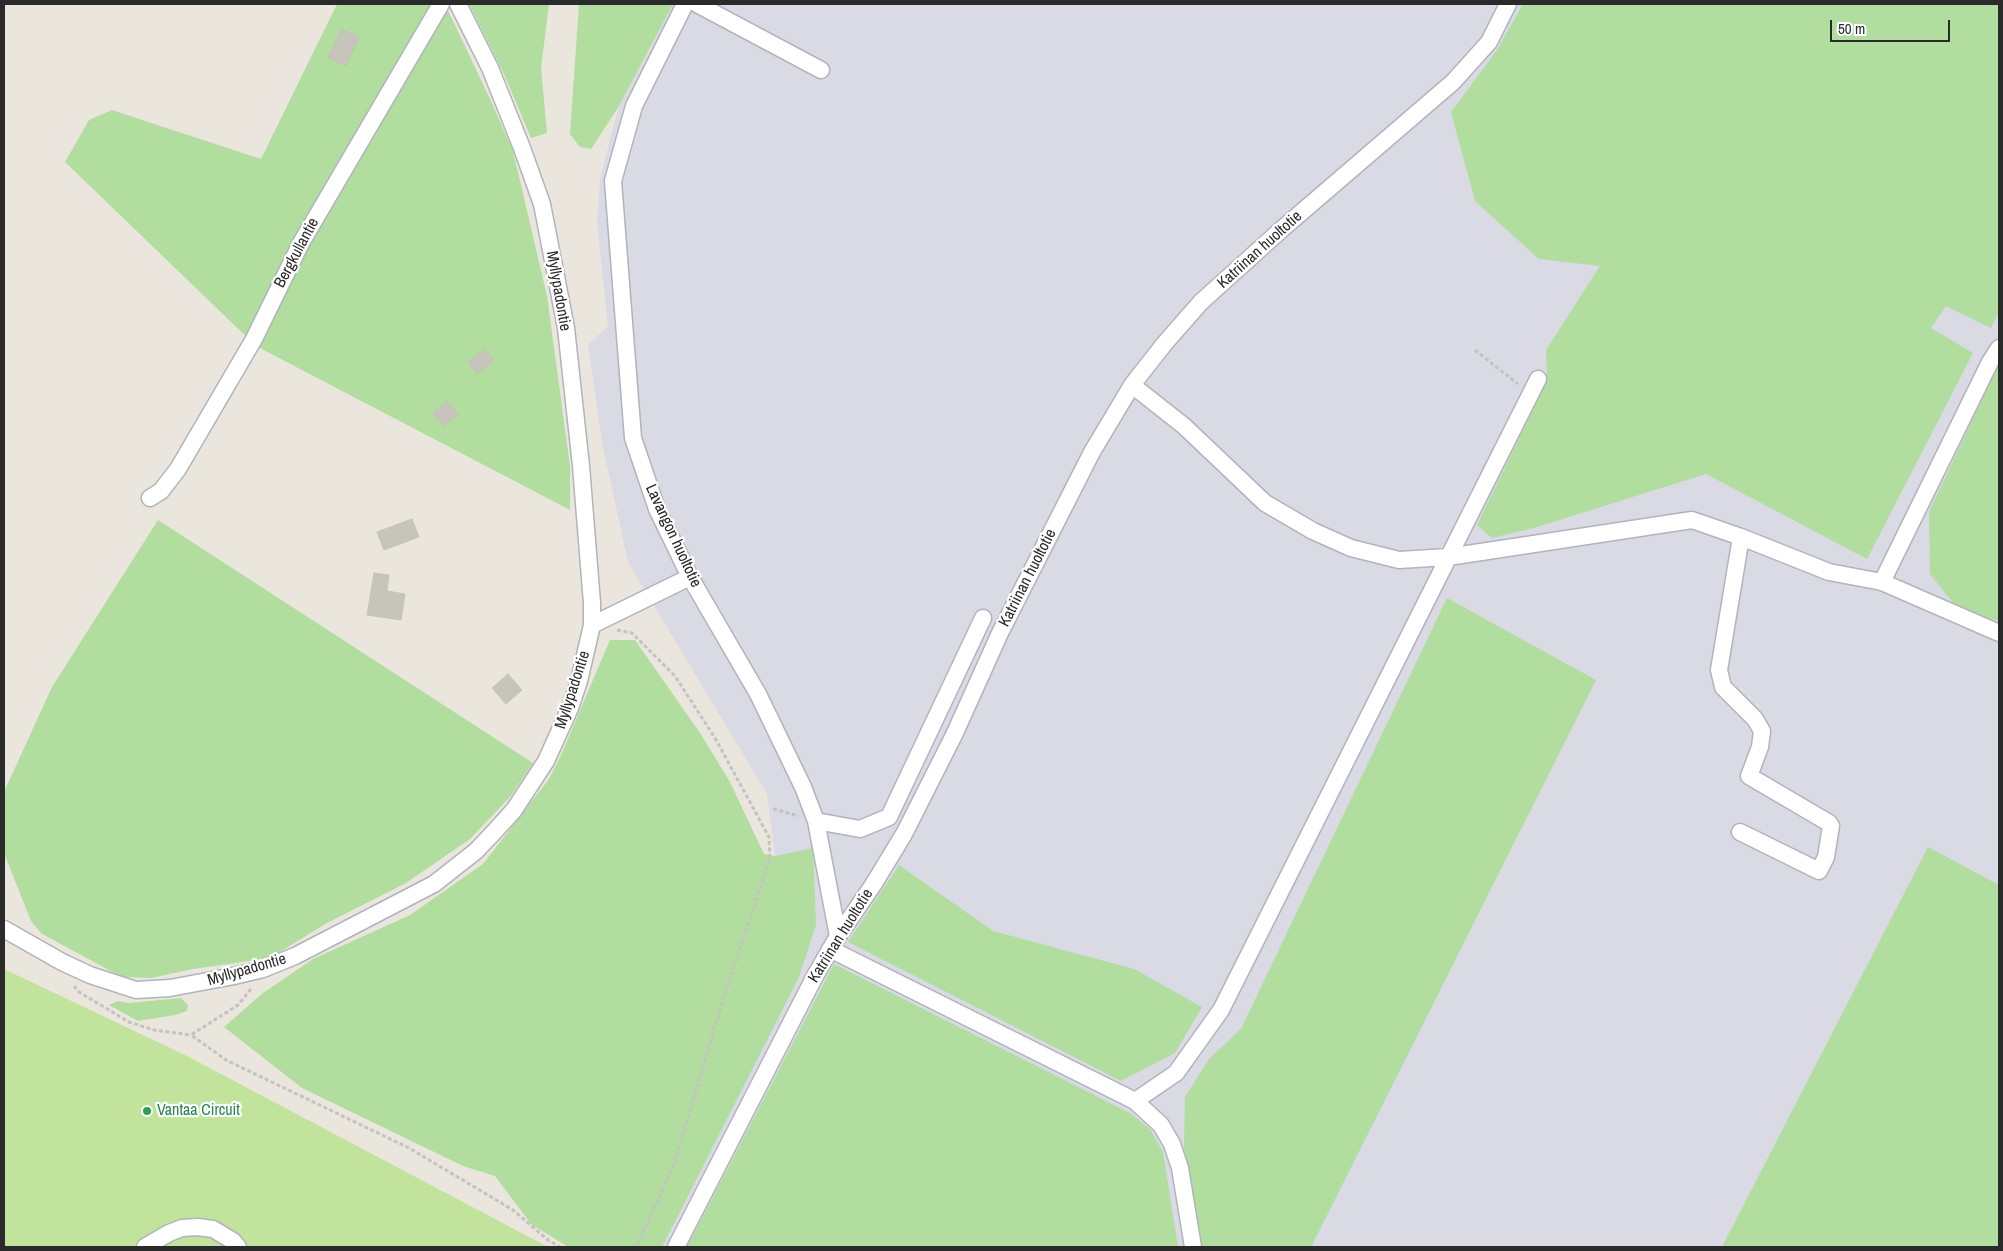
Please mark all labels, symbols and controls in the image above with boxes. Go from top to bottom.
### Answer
scale bar [1833,10,1953,42]
text: 50 m [1838,18,1865,39]
street label: Katriinan huoltotie [1214,207,1306,293]
street label: Bergkullantie [271,215,323,291]
street label: Myllypadontie [542,249,574,333]
street label: Lavangon huoltotie [641,481,705,591]
street label: Katriinan huoltotie [995,526,1061,630]
street label: Myllypadontie [551,649,595,731]
street label: Katriinan huoltotie [804,885,878,987]
street label: Myllypadontie [205,950,289,990]
place label: Vantaa Circuit [157,1101,240,1121]
marker: Vantaa Circuit [141,1105,153,1117]

